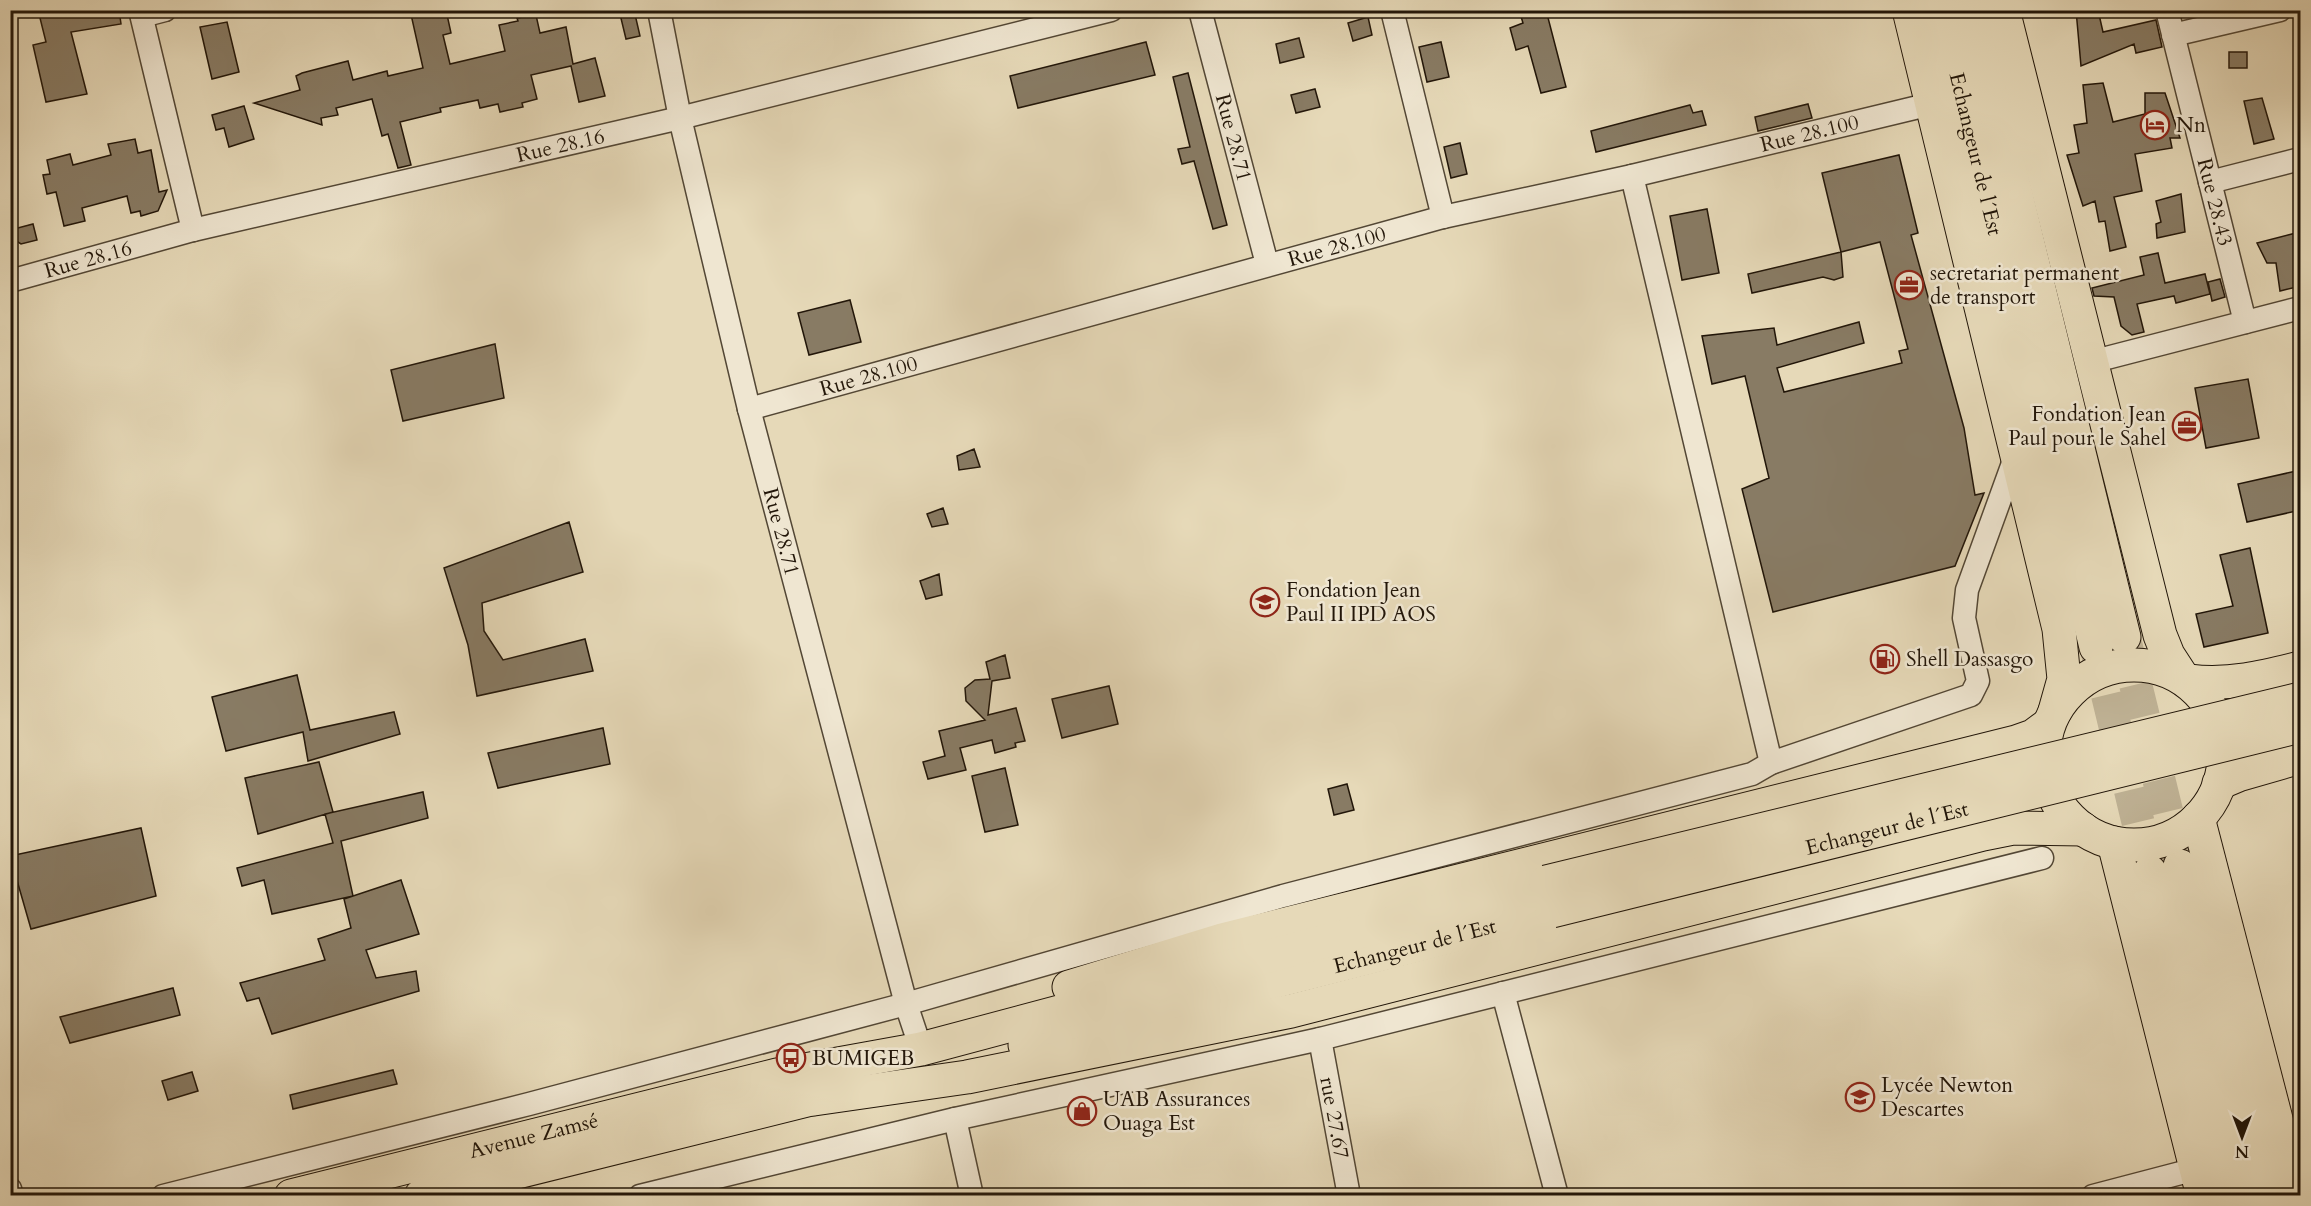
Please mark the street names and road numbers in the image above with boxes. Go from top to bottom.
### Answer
street label: Echangeur de l´Est [1942,69,2009,239]
street label: Rue 28.71 [1208,91,1259,185]
street label: Rue 28.100 [1757,108,1862,160]
street label: Rue 28.16 [514,122,607,170]
street label: Rue 28.43 [2190,155,2239,249]
street label: Rue 28.100 [1285,219,1389,274]
street label: Rue 28.16 [41,234,135,286]
street label: Rue 28.100 [816,349,921,404]
street label: Rue 28.71 [755,485,806,579]
street label: Echangeur de l´Est [1803,794,1972,863]
street label: Echangeur de l´Est [1330,912,1499,981]
street label: rue 27.67 [1312,1074,1356,1161]
street label: Avenue Zamsé [466,1106,601,1166]

